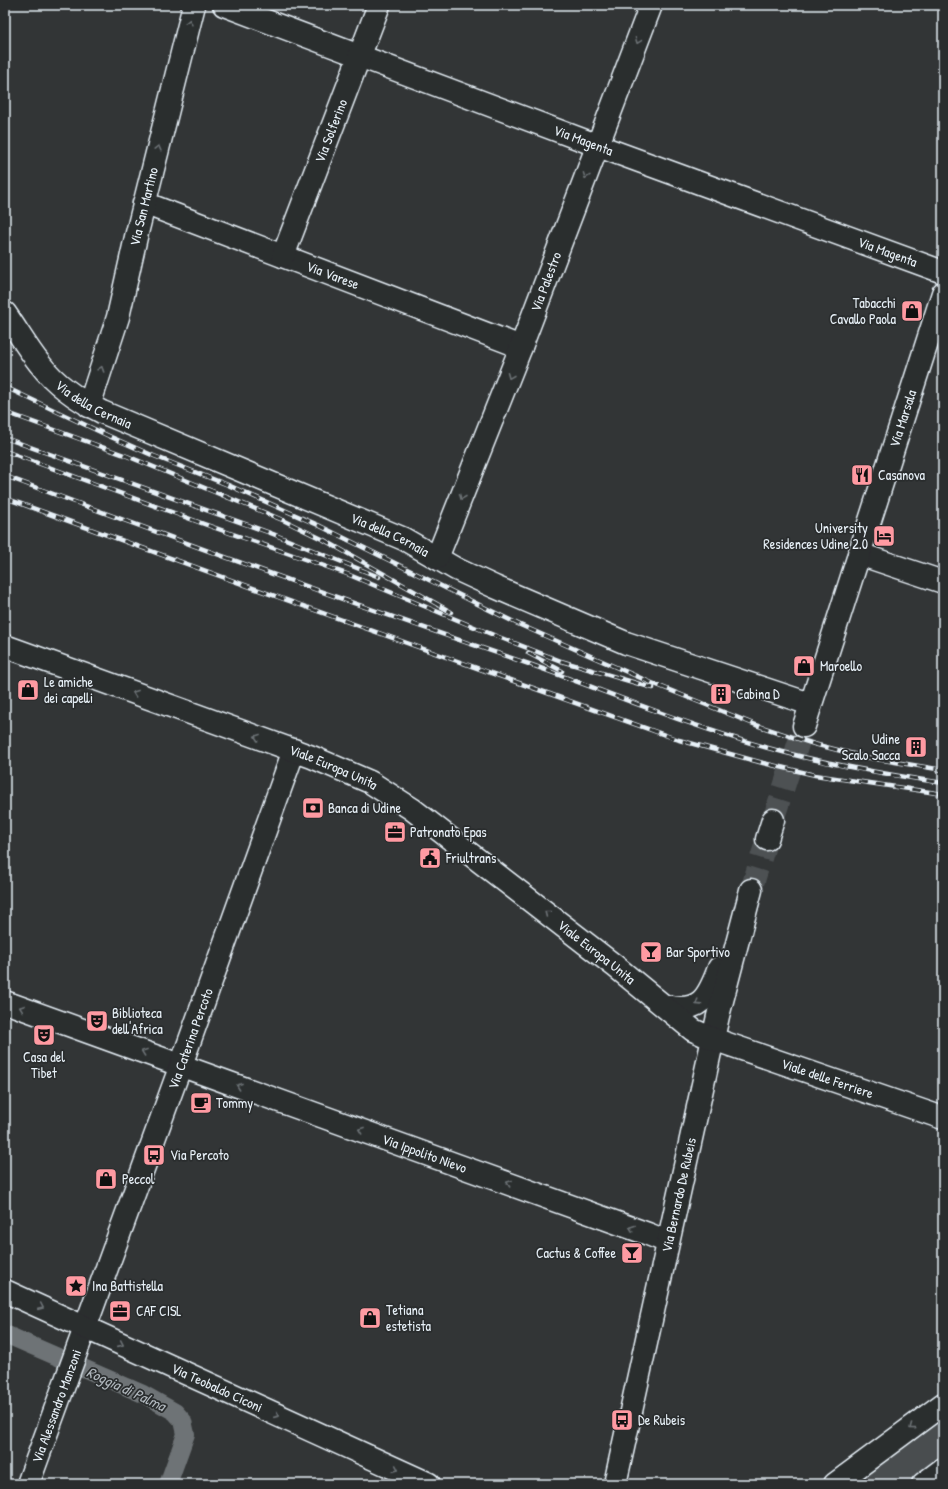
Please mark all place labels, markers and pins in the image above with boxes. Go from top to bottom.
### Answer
place label: Tabacchi Cavallo Paola [830,293,896,328]
shop icon: Tabacchi Cavallo Paola [899,298,925,324]
restaurant icon: Casanova [849,462,875,488]
place label: Casanova [878,465,926,484]
place label: University Residences Udine 2.0 [763,518,868,553]
hotel icon: University Residences Udine 2.0 [871,523,897,549]
shop icon: Maroello [791,653,817,679]
place label: Maroello [820,656,862,675]
place label: Le amiche dei capelli [44,672,93,708]
shop icon: Le amiche dei capelli [15,677,41,703]
building icon: Cabina D [708,681,734,707]
place label: Cabina D [736,684,780,703]
place label: Udine Scalo Sacca [842,729,901,764]
building icon: Udine Scalo Sacca [903,734,929,760]
bank icon: Banca di Udine [300,795,326,821]
place label: Banca di Udine [328,798,401,817]
office icon: Patronato Epas [382,819,408,845]
place label: Patronato Epas [410,822,487,842]
public building icon: Friultrans [417,845,443,871]
place label: Friultrans [445,848,497,867]
bar icon: Bar Sportivo [638,939,664,965]
place label: Bar Sportivo [666,942,730,962]
place label: Biblioteca dell'Africa [112,1003,163,1038]
theatre icon: Biblioteca dell'Africa [84,1008,110,1034]
theatre icon: Casa del Tibet [31,1022,57,1048]
place label: Casa del Tibet [23,1047,65,1082]
cafe icon: Tommy [188,1090,214,1116]
place label: Tommy [216,1093,253,1113]
bus stop icon: Via Percoto [141,1142,167,1168]
place label: Via Percoto [170,1145,229,1164]
shop icon: Peccol [93,1166,119,1192]
place label: Peccol [122,1169,155,1188]
bar icon: Cactus & Coffee [619,1240,645,1266]
place label: Cactus & Coffee [536,1243,616,1262]
place icon: Ina Battistella [63,1273,89,1299]
place label: Ina Battistella [92,1276,163,1295]
office icon: CAF CISL [107,1298,133,1324]
place label: Tetiana estetista [386,1300,432,1335]
place label: CAF CISL [136,1301,182,1320]
shop icon: Tetiana estetista [357,1305,383,1331]
bus stop icon: De Rubeis [609,1407,635,1433]
place label: De Rubeis [638,1410,685,1429]

